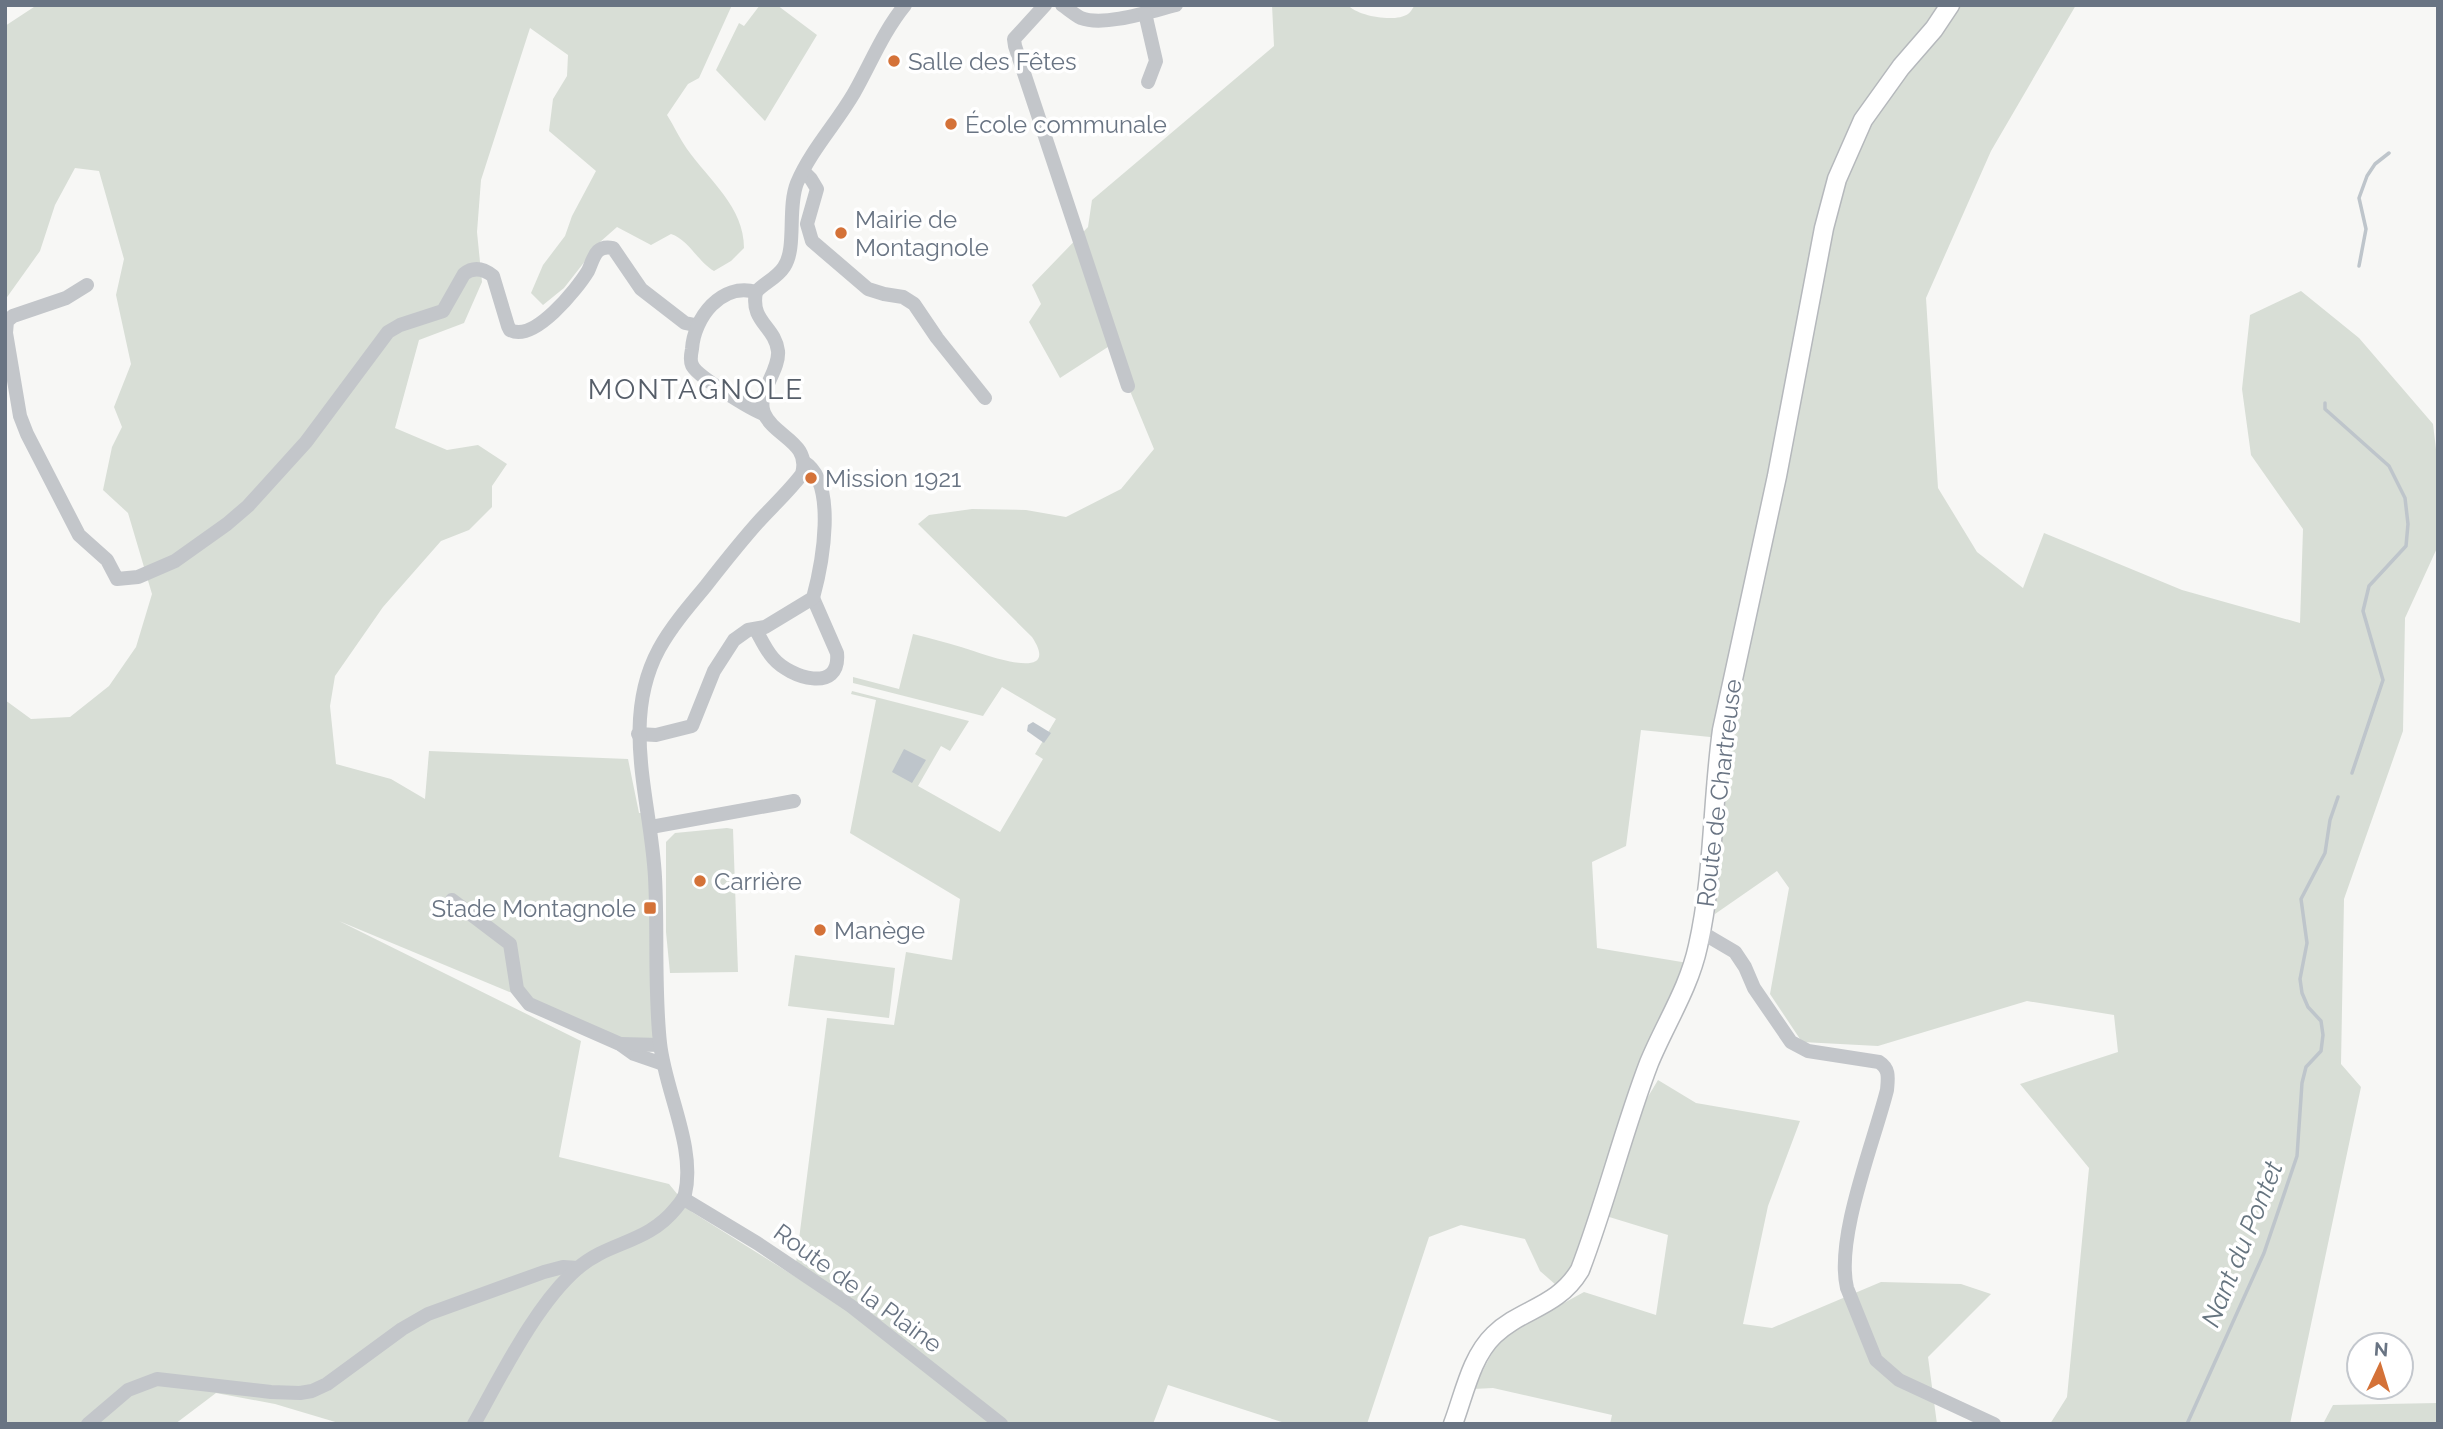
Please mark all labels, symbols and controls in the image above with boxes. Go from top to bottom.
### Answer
place label: Salle des Fêtes [908,47,1076,76]
marker: Salle des Fêtes [886,53,902,69]
place label: École communale [965,110,1167,139]
marker: École communale [943,116,959,132]
place label: Mairie de Montagnole [855,205,989,262]
marker: Mairie de Montagnole [833,225,849,241]
district label: MONTAGNOLE [588,373,804,406]
place label: Mission 1921 [825,464,961,493]
marker: Mission 1921 [803,470,819,486]
street label: Route de Chartreuse [1691,678,1747,908]
place label: Carrière [714,867,802,896]
marker: Carrière [692,873,708,889]
place label: Stade Montagnole [432,894,636,923]
marker: Stade Montagnole [642,900,658,916]
place label: Manège [834,916,925,945]
marker: Manège [812,922,828,938]
water label: Nant du Pontet [2195,1156,2289,1331]
street label: Route de la Plaine [768,1217,948,1359]
north arrow [2345,1331,2415,1401]
text: N [2373,1338,2389,1361]

